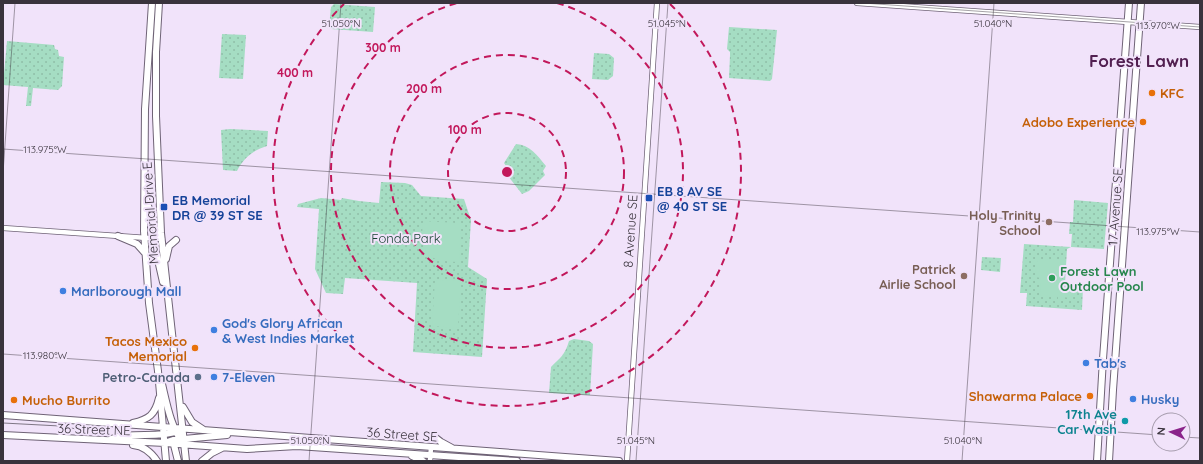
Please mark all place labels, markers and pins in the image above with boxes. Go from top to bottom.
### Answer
place label: KFC [1160,85,1184,101]
marker: KFC [1147,88,1157,98]
place label: Adobo Experience [1022,114,1135,130]
marker: Adobo Experience [1138,117,1148,127]
centre of rings [500,165,514,179]
place label: EB 8 AV SE @ 40 ST SE [657,183,727,214]
place label: EB Memorial DR @ 39 ST SE [172,192,263,223]
marker: EB 8 AV SE @ 40 ST SE [644,193,654,203]
marker: EB Memorial DR @ 39 ST SE [159,202,169,212]
place label: Holy Trinity School [969,207,1041,238]
marker: Holy Trinity School [1044,217,1054,227]
place label: Patrick Airlie School [879,261,956,292]
place label: Forest Lawn Outdoor Pool [1060,263,1144,294]
marker: Patrick Airlie School [959,271,969,281]
marker: Forest Lawn Outdoor Pool [1047,273,1057,283]
place label: Marlborough Mall [71,283,182,299]
marker: Marlborough Mall [58,286,68,296]
place label: God's Glory African & West Indies Market [222,315,355,346]
marker: God's Glory African & West Indies Market [209,325,219,335]
place label: Tacos Mexico Memorial [105,333,187,364]
marker: Tacos Mexico Memorial [190,343,200,353]
place label: Tab's [1094,355,1126,371]
marker: Tab's [1081,358,1091,368]
place label: Petro-Canada [102,369,190,385]
place label: 7-Eleven [222,369,275,385]
marker: Petro-Canada [193,372,203,382]
marker: 7-Eleven [209,372,219,382]
place label: Shawarma Palace [969,388,1082,404]
marker: Shawarma Palace [1085,391,1095,401]
place label: Husky [1141,391,1179,407]
place label: Mucho Burrito [22,392,110,408]
marker: Husky [1128,394,1138,404]
marker: Mucho Burrito [9,395,19,405]
place label: 17th Ave Car Wash [1057,406,1117,437]
marker: 17th Ave Car Wash [1120,416,1130,426]

